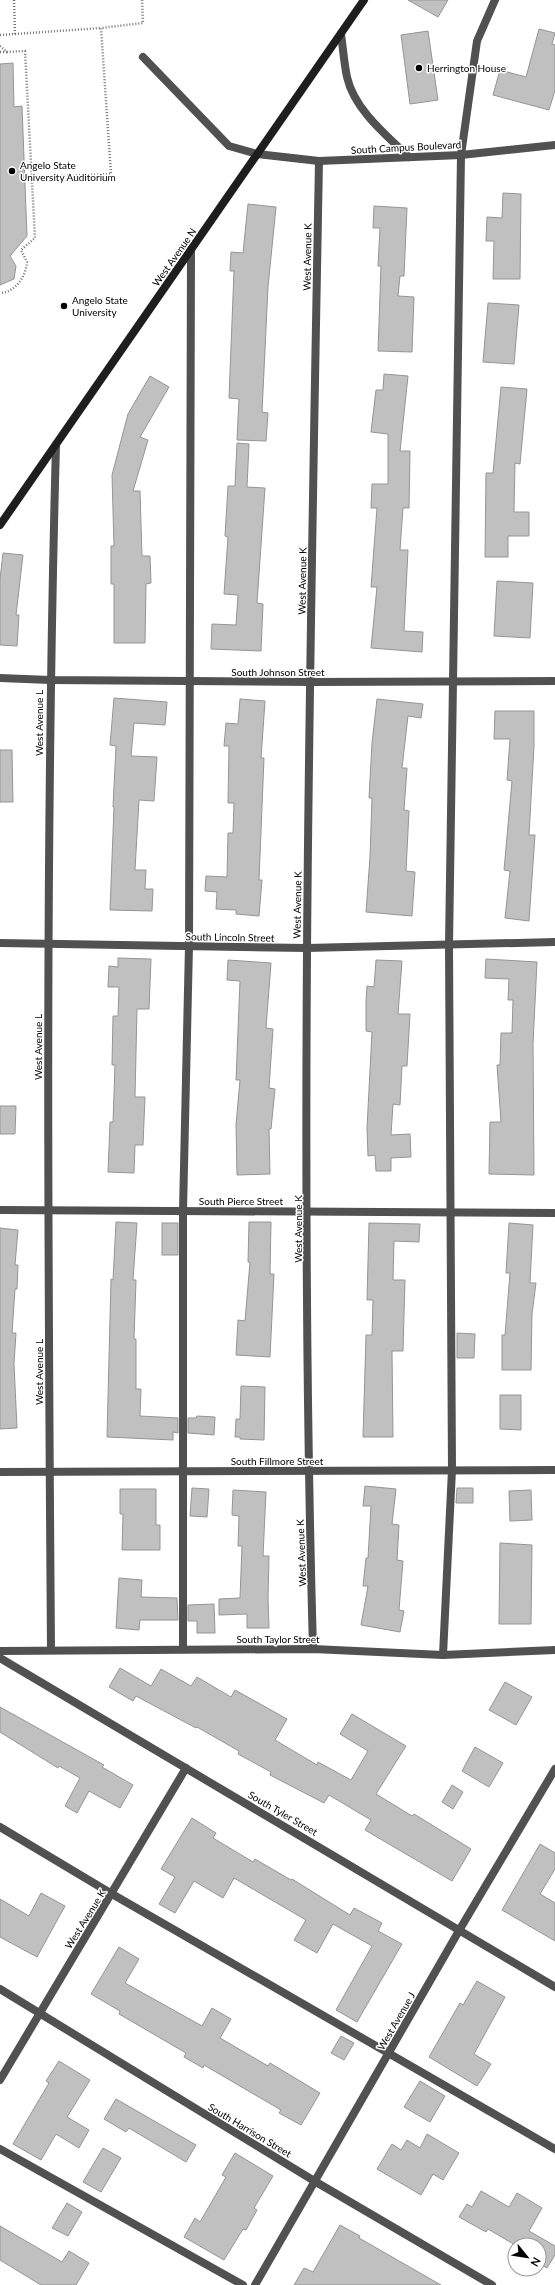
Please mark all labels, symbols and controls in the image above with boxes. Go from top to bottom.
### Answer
place label: Herrington House [427,62,506,74]
marker: Herrington House [414,63,424,73]
street label: South Campus Boulevard [350,138,462,156]
place label: Angelo State University Auditorium [20,159,116,183]
marker: Angelo State University Auditorium [7,166,17,176]
street label: West Avenue K [300,223,314,291]
street label: West Avenue N [149,225,199,289]
place label: Angelo State University [72,294,128,318]
marker: Angelo State University [59,301,69,311]
street label: West Avenue K [295,547,309,615]
street label: South Johnson Street [231,666,325,678]
street label: West Avenue L [33,690,45,756]
street label: West Avenue K [290,871,304,939]
street label: South Lincoln Street [186,930,275,944]
street label: West Avenue L [32,1014,44,1080]
street label: South Pierce Street [199,1195,284,1207]
street label: West Avenue K [292,1195,304,1263]
street label: West Avenue L [33,1339,45,1405]
street label: South Fillmore Street [231,1455,324,1467]
street label: West Avenue K [294,1519,308,1587]
street label: South Taylor Street [236,1633,320,1645]
street label: South Tyler Street [246,1788,320,1838]
street label: West Avenue K [62,1887,108,1951]
street label: West Avenue J [375,1990,417,2052]
street label: South Harrison Street [206,2100,294,2160]
north arrow [507,2237,547,2277]
text: N [528,2255,544,2269]

